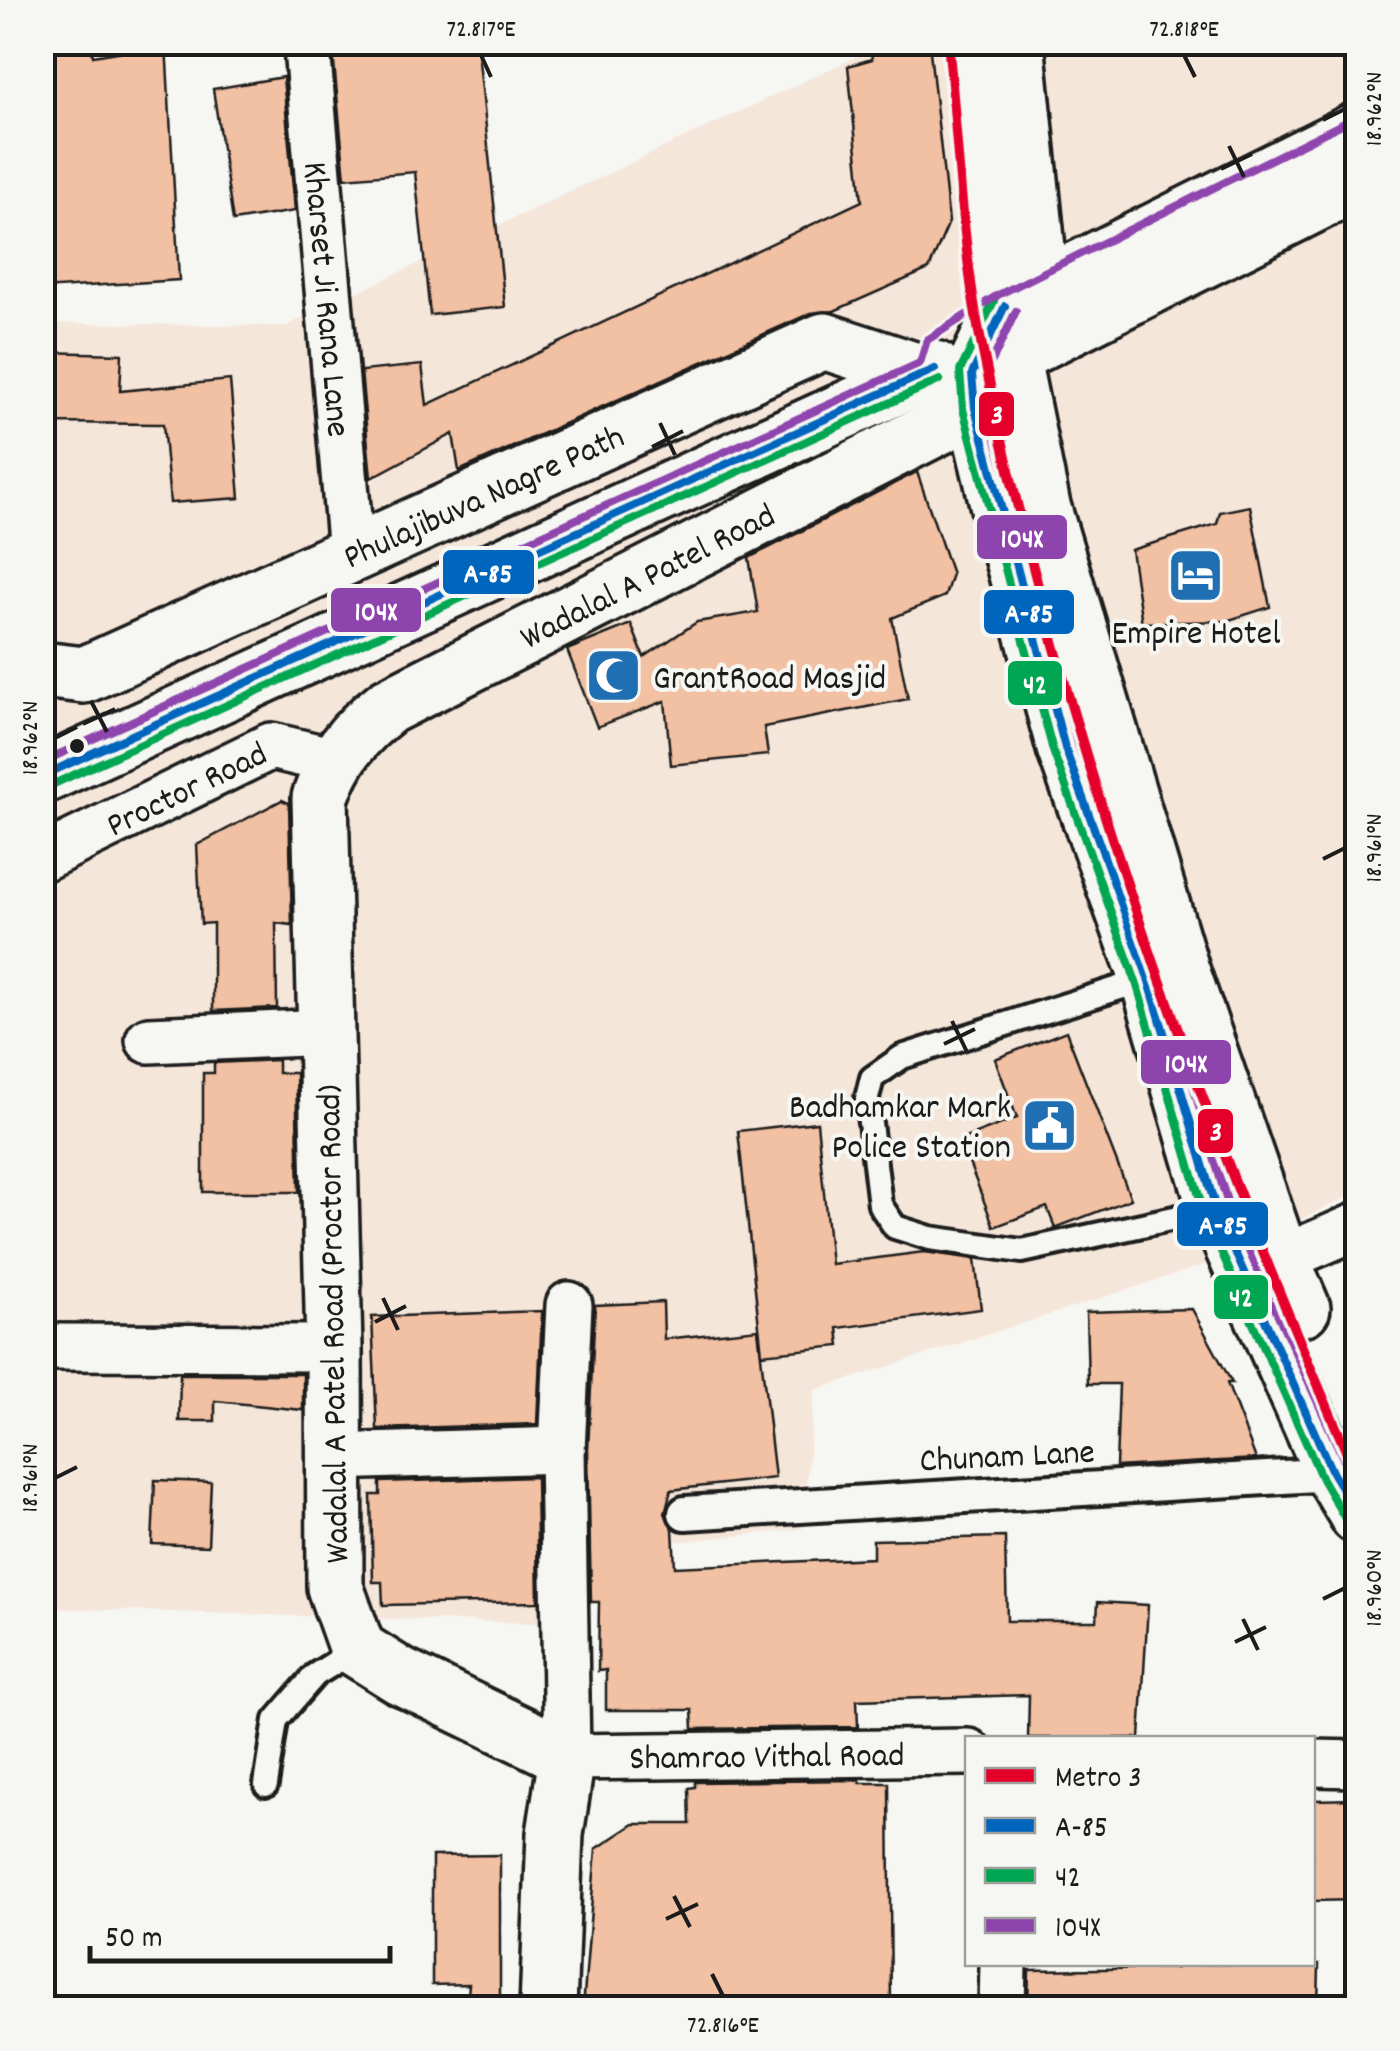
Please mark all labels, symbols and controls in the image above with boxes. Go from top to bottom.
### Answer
text: 72.817°E [446,13,516,49]
text: 72.818°E [1149,13,1219,49]
text: 18.962°N [1358,72,1394,146]
street label: Kharset Ji Rana Lane [287,160,361,439]
line badge: 3 [977,390,1016,438]
text: 3 [991,398,1003,438]
street label: Phulajibuva Nagre Path [336,414,634,585]
street label: Wadalal A Patel Road [513,493,785,665]
line badge: 104X [975,513,1069,561]
text: 104X [1001,522,1044,562]
hotel icon: Empire Hotel [1166,545,1226,605]
line badge: A-85 [441,548,536,596]
text: A-85 [463,557,513,597]
line badge: 104X [329,586,423,634]
line badge: A-85 [982,588,1076,636]
text: 104X [355,595,398,635]
text: A-85 [1004,597,1054,637]
place label: Empire Hotel [1111,611,1281,661]
mosque icon: GrantRoad Masjid [584,646,644,706]
place label: GrantRoad Masjid [653,656,886,706]
line badge: 42 [1006,659,1064,707]
text: 42 [1023,668,1047,708]
text: 18.962°N [14,701,50,775]
street label: Proctor Road [99,732,277,853]
unlabelled marker [67,736,87,756]
text: 18.961°N [1358,813,1394,883]
line badge: 104X [1139,1038,1233,1086]
text: 104X [1165,1047,1208,1087]
street label: Wadalal A Patel Road (Proctor Road) [307,1084,365,1564]
place label: Badhamkar Mark Police Station [789,1085,1011,1175]
public building icon: Badhamkar Mark Police Station [1020,1095,1080,1155]
line badge: 3 [1196,1107,1235,1155]
text: 3 [1210,1115,1222,1155]
line badge: A-85 [1175,1200,1270,1248]
text: A-85 [1198,1209,1248,1249]
line badge: 42 [1212,1273,1270,1321]
text: 42 [1229,1281,1253,1321]
street label: Chunam Lane [918,1429,1096,1489]
text: 18.961°N [14,1443,50,1513]
text: 18.960°N [1358,1549,1394,1627]
street label: Shamrao Vithal Road [629,1733,905,1786]
legend [965,1736,1315,1966]
text: Metro 3 [1055,1759,1142,1802]
text: A-85 [1055,1809,1108,1852]
text: 42 [1055,1859,1081,1902]
scale bar [90,1901,390,1963]
text: 104X [1055,1909,1101,1952]
text: 50 m [105,1919,163,1962]
text: 72.816°E [687,2009,760,2045]

